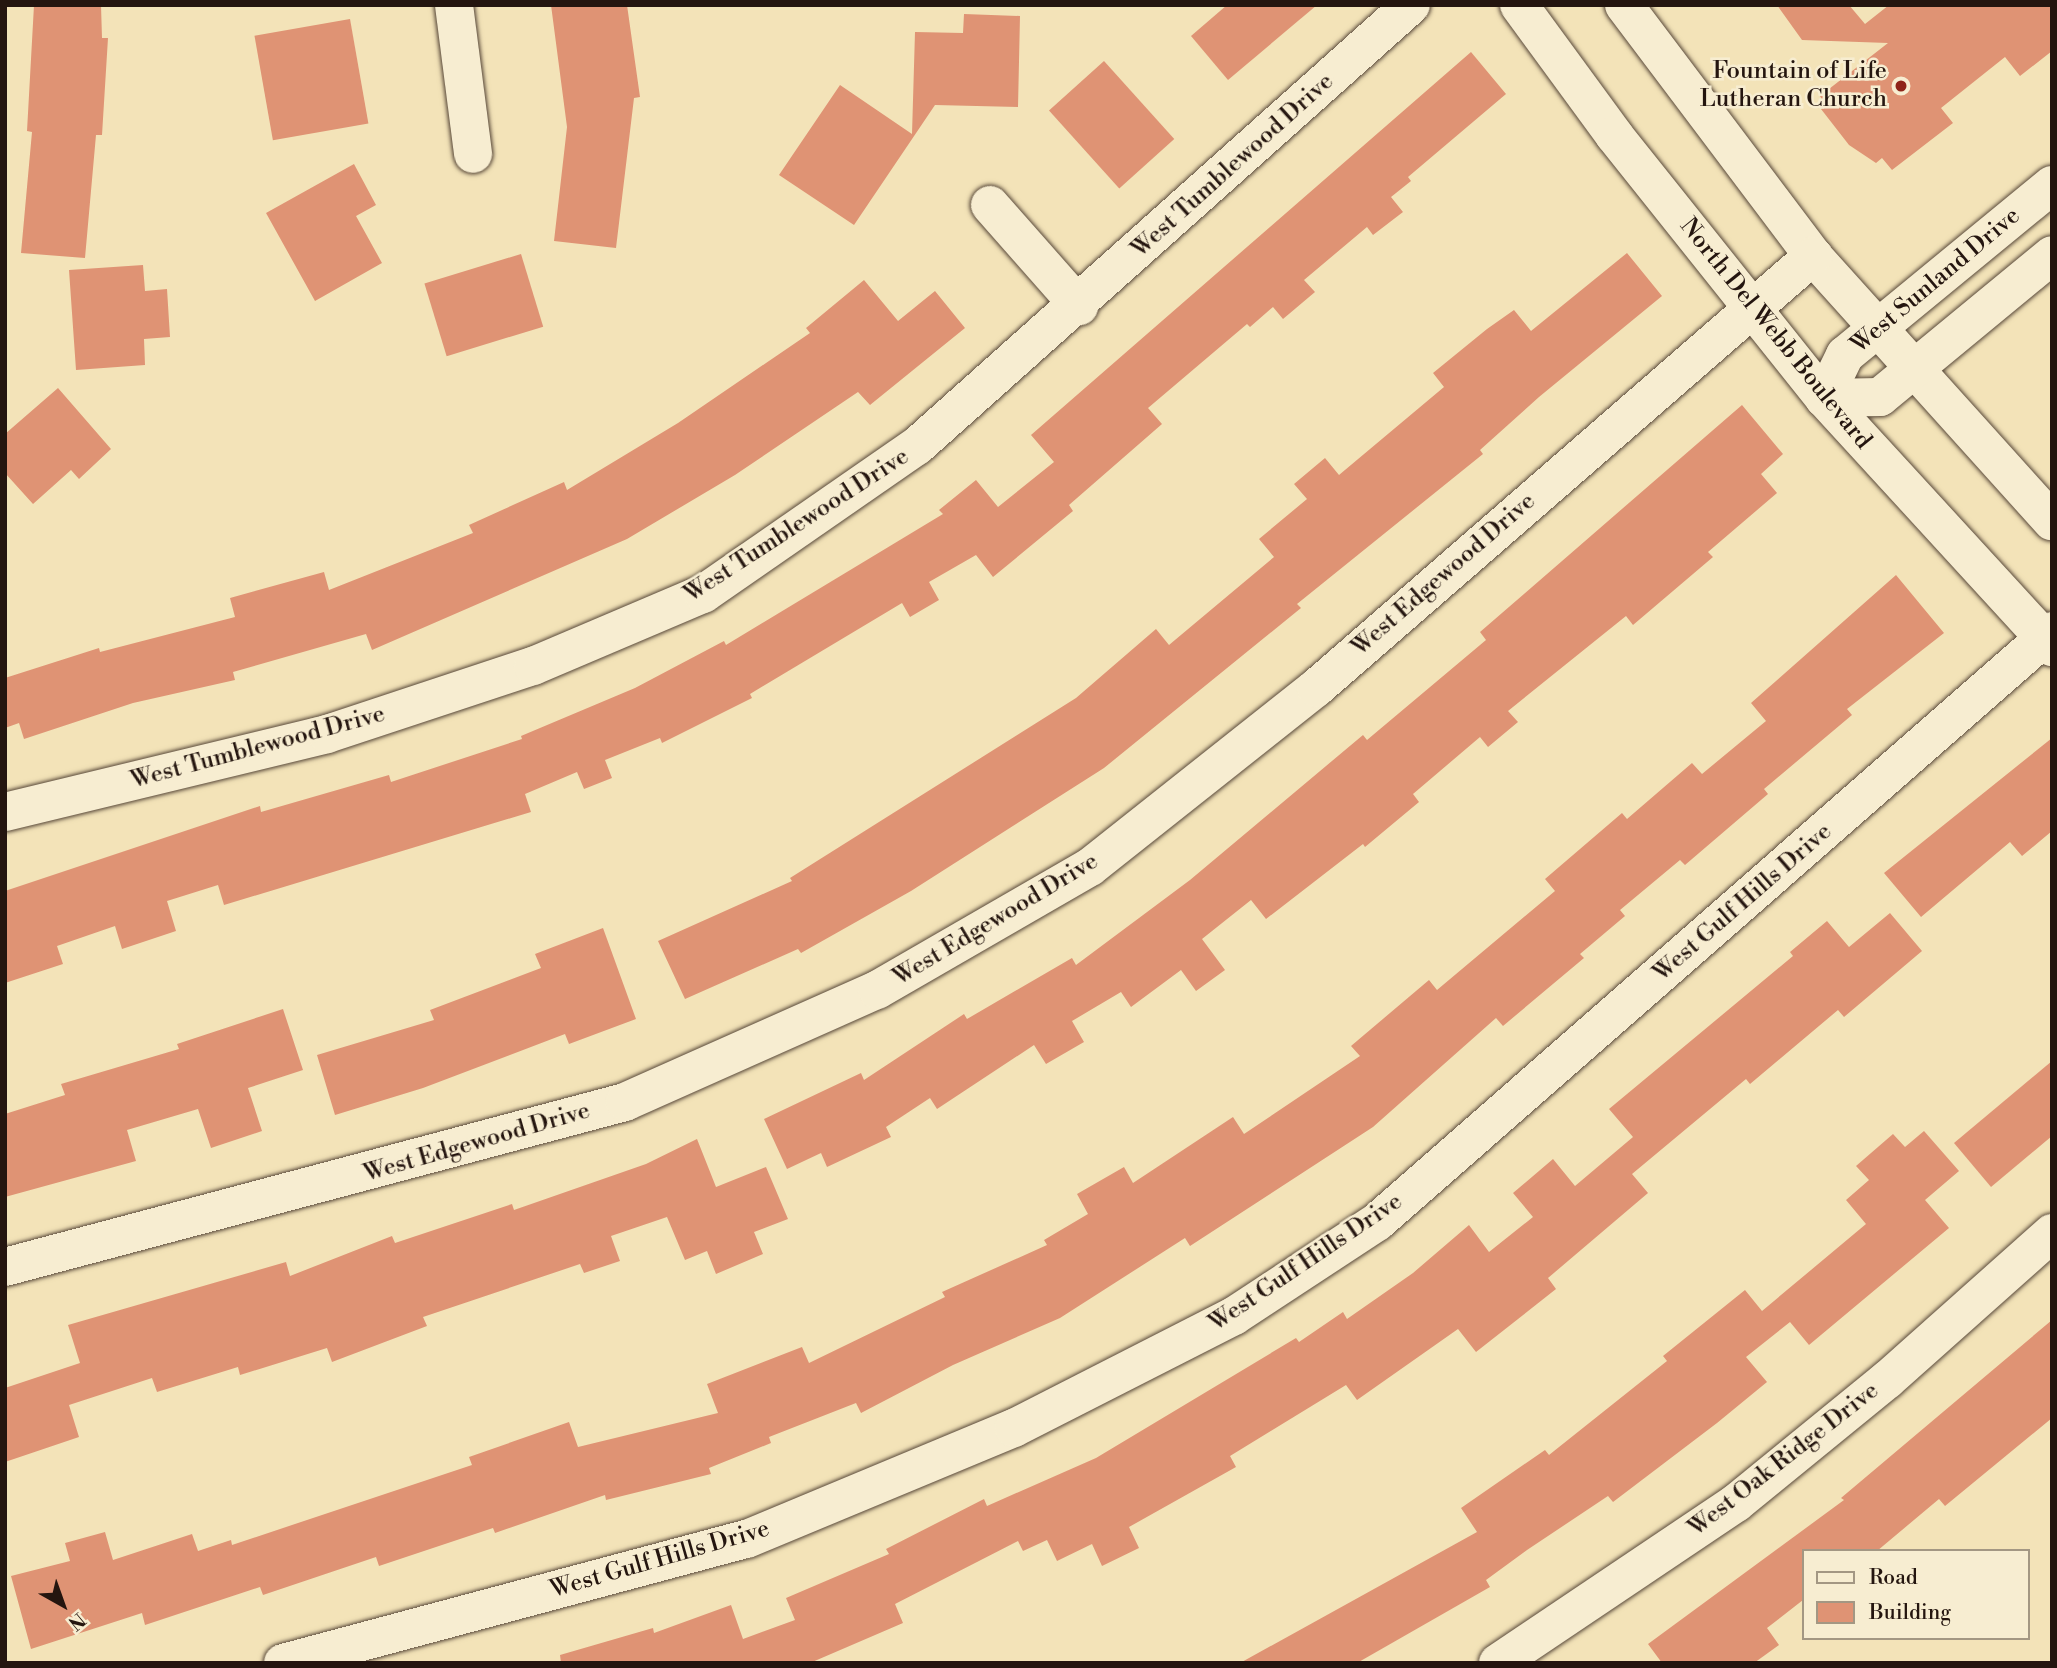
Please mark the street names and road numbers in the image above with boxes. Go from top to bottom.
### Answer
street label: West Tumblewood Drive [1126,68,1340,264]
street label: West Sunland Drive [1846,202,2026,360]
street label: North Del Webb Boulevard [1673,213,1877,455]
street label: West Tumblewood Drive [679,443,915,609]
street label: West Edgewood Drive [1346,487,1542,663]
street label: West Tumblewood Drive [128,700,388,796]
street label: West Gulf Hills Drive [1648,818,1838,988]
street label: West Edgewood Drive [888,847,1104,993]
street label: West Edgewood Drive [361,1097,593,1189]
street label: West Gulf Hills Drive [1204,1188,1408,1338]
street label: West Oak Ridge Drive [1683,1377,1885,1543]
street label: West Gulf Hills Drive [547,1515,773,1605]

